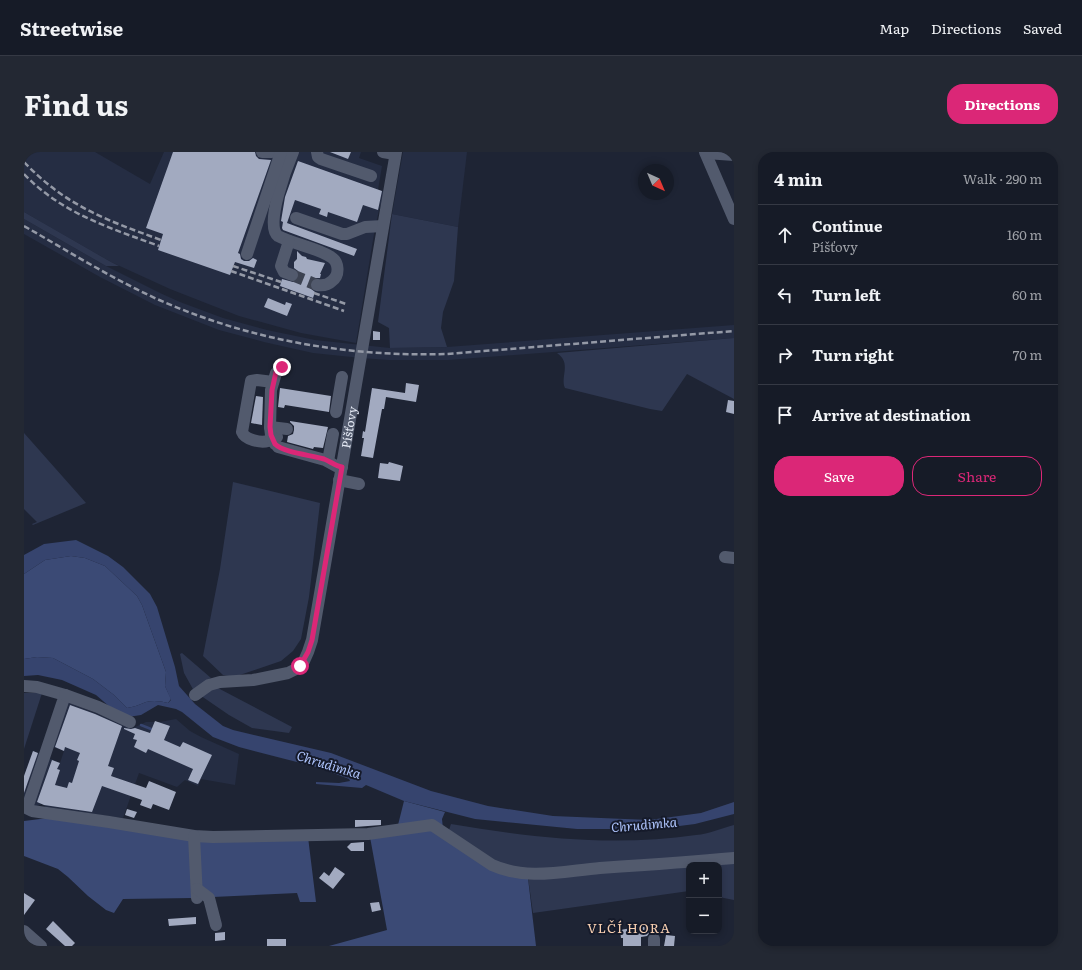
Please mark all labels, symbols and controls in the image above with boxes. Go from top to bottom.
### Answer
text: Streetwise [20,14,123,42]
text: Map [879,18,909,38]
text: Directions [931,18,1001,38]
text: Saved [1023,18,1062,38]
text: Find us [24,83,128,125]
button: Directions [947,84,1058,124]
north arrow [638,164,674,200]
text: 4 min [774,166,823,191]
text: Walk · 290 m [963,169,1042,188]
text: Continue [812,214,882,237]
icon: ahead [774,224,796,246]
text: 160 m [1007,225,1042,244]
text: Píšťovy [812,237,858,256]
text: Turn left [812,283,881,306]
icon: left [774,284,796,306]
text: 60 m [1012,285,1042,304]
text: Turn right [812,343,894,366]
icon: right [774,344,796,366]
text: 70 m [1013,345,1042,364]
route end [273,358,291,376]
text: Arrive at destination [812,403,971,426]
icon: arrive [774,404,796,426]
street label: Píšťovy [336,405,361,450]
button: Save [774,456,904,496]
button: Share [912,456,1042,496]
route start [291,657,309,675]
water label: Chrudimka [295,745,364,783]
water label: Chrudimka [610,812,678,836]
map controls [686,862,722,934]
button: + [686,862,722,898]
button: − [686,898,722,934]
district label: VLČÍ HORA [587,918,671,937]

